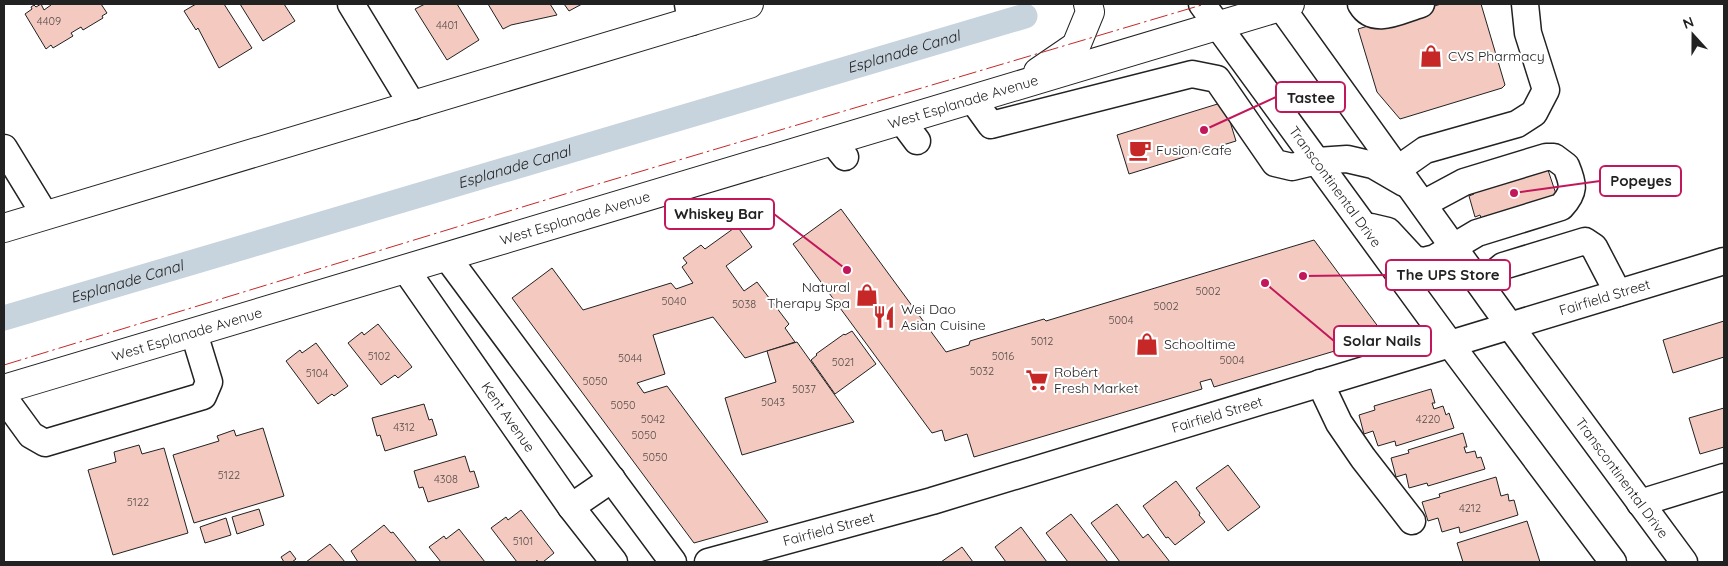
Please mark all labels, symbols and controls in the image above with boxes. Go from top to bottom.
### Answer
north arrow [1668,10,1718,60]
text: N [1680,13,1696,33]
house number: 4409 [37,14,61,28]
house number: 4401 [436,18,458,32]
water label: Esplanade Canal [845,25,964,77]
shop icon: CVS Pharmacy [1418,43,1444,69]
place label: CVS Pharmacy [1448,47,1545,65]
street label: West Esplanade Avenue [886,71,1040,133]
callout: Tastee [1276,82,1345,112]
text: Tastee [1287,88,1335,107]
street label: Transcontinental Drive [1285,122,1385,251]
cafe icon: Fusion Cafe [1127,137,1153,163]
water label: Esplanade Canal [455,141,574,192]
place label: Fusion Cafe [1156,141,1232,159]
callout: Popeyes [1600,166,1681,196]
text: Popeyes [1610,171,1672,190]
street label: West Esplanade Avenue [498,187,652,249]
callout: Whiskey Bar [665,199,774,229]
text: Whiskey Bar [674,204,764,223]
water label: Esplanade Canal [68,255,187,307]
callout: The UPS Store [1386,260,1510,290]
text: The UPS Store [1396,265,1500,284]
street label: Fairfield Street [1557,275,1653,319]
place label: Natural Therapy Spa [767,278,850,312]
shop icon: Natural Therapy Spa [854,282,880,308]
house number: 5002 [1195,284,1221,298]
house number: 5040 [662,294,686,308]
house number: 5038 [732,297,756,311]
house number: 5002 [1153,299,1179,313]
place label: Wei Dao Asian Cuisine [901,300,986,334]
street label: West Esplanade Avenue [110,303,264,365]
restaurant icon: Wei Dao Asian Cuisine [871,304,897,330]
house number: 5004 [1109,313,1134,327]
callout: Solar Nails [1334,326,1431,356]
shop icon: Schooltime [1134,331,1160,357]
text: Solar Nails [1343,331,1421,350]
house number: 5012 [1031,334,1053,348]
place label: Schooltime [1164,335,1236,353]
house number: 5102 [368,349,390,363]
house number: 5016 [992,349,1014,363]
house number: 5044 [618,351,642,365]
house number: 5004 [1220,353,1245,367]
house number: 5021 [832,355,854,369]
place label: Robért Fresh Market [1054,363,1139,397]
house number: 5032 [970,364,994,378]
house number: 5104 [306,366,328,380]
supermarket icon: Robért Fresh Market [1024,367,1050,393]
house number: 5050 [582,374,608,388]
street label: Kent Avenue [478,378,539,456]
house number: 5037 [792,382,816,396]
street label: Fairfield Street [1169,392,1265,437]
house number: 5043 [761,395,785,409]
house number: 5050 [610,398,636,412]
house number: 5042 [641,412,665,426]
house number: 4220 [1416,412,1440,426]
street label: Transcontinental Drive [1572,414,1673,542]
house number: 4312 [393,420,415,434]
house number: 5050 [631,428,657,442]
house number: 5050 [642,450,668,464]
house number: 5122 [218,468,240,482]
house number: 4308 [434,472,458,486]
house number: 5122 [127,495,149,509]
house number: 4212 [1459,501,1481,515]
street label: Fairfield Street [781,508,877,550]
house number: 5101 [513,534,533,548]

